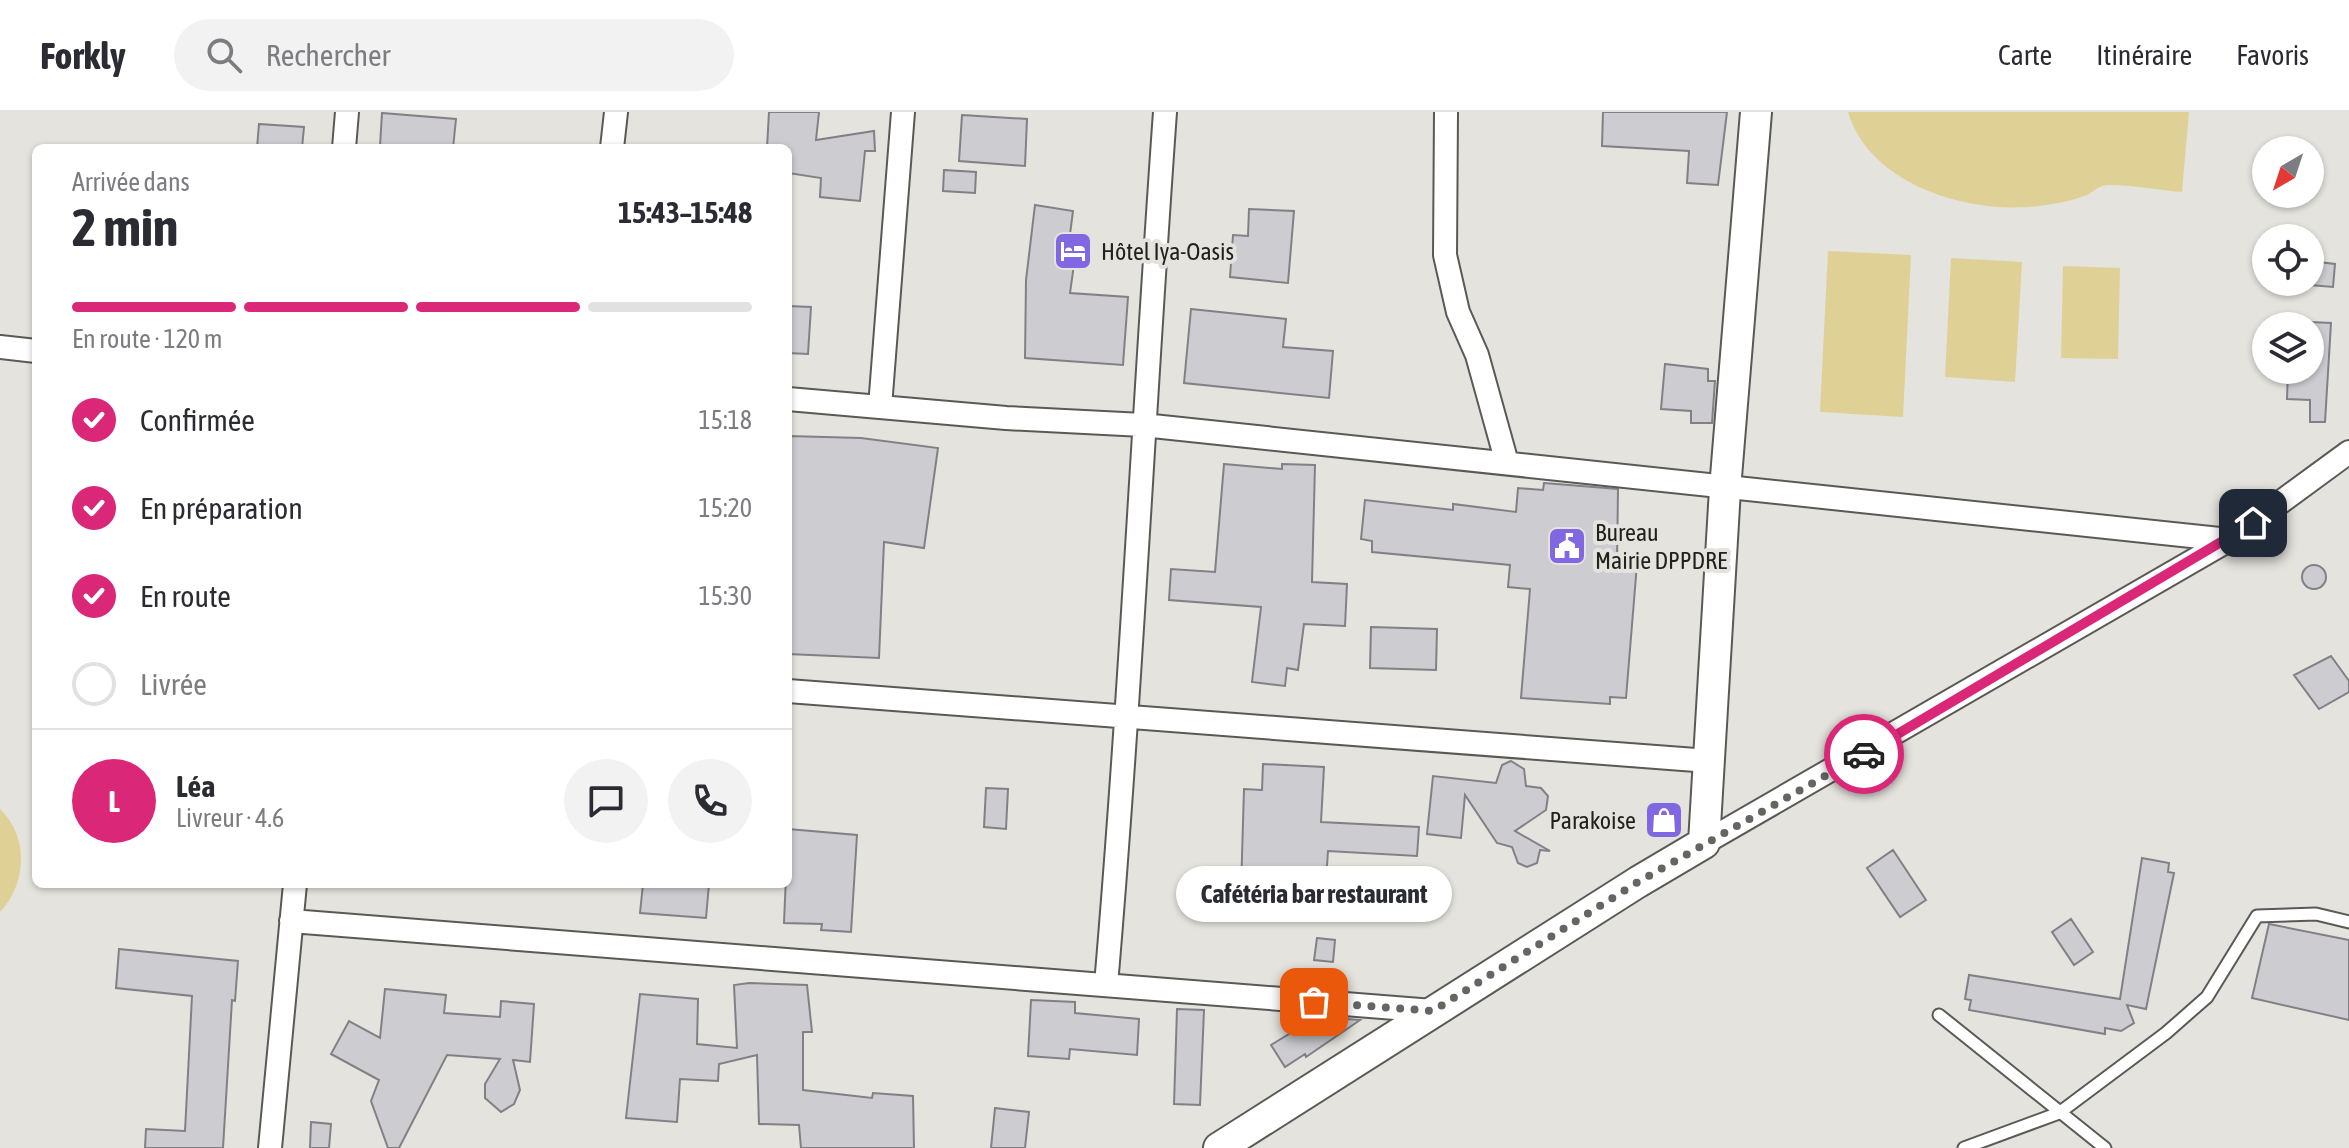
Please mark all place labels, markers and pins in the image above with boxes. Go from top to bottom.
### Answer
hotel icon: Hôtel Iya-Oasis [1052,230,1094,272]
place label: Hôtel Iya-Oasis [1101,238,1234,265]
pin [2219,489,2287,557]
place label: Bureau Mairie DPPDRE [1595,519,1727,574]
public building icon: Bureau Mairie DPPDRE [1546,525,1588,567]
shop icon: Parakoise [1643,799,1685,841]
place label: Parakoise [1550,807,1636,834]
callout: Cafétéria bar restaurant [1176,866,1452,922]
pin [1280,968,1348,1036]

